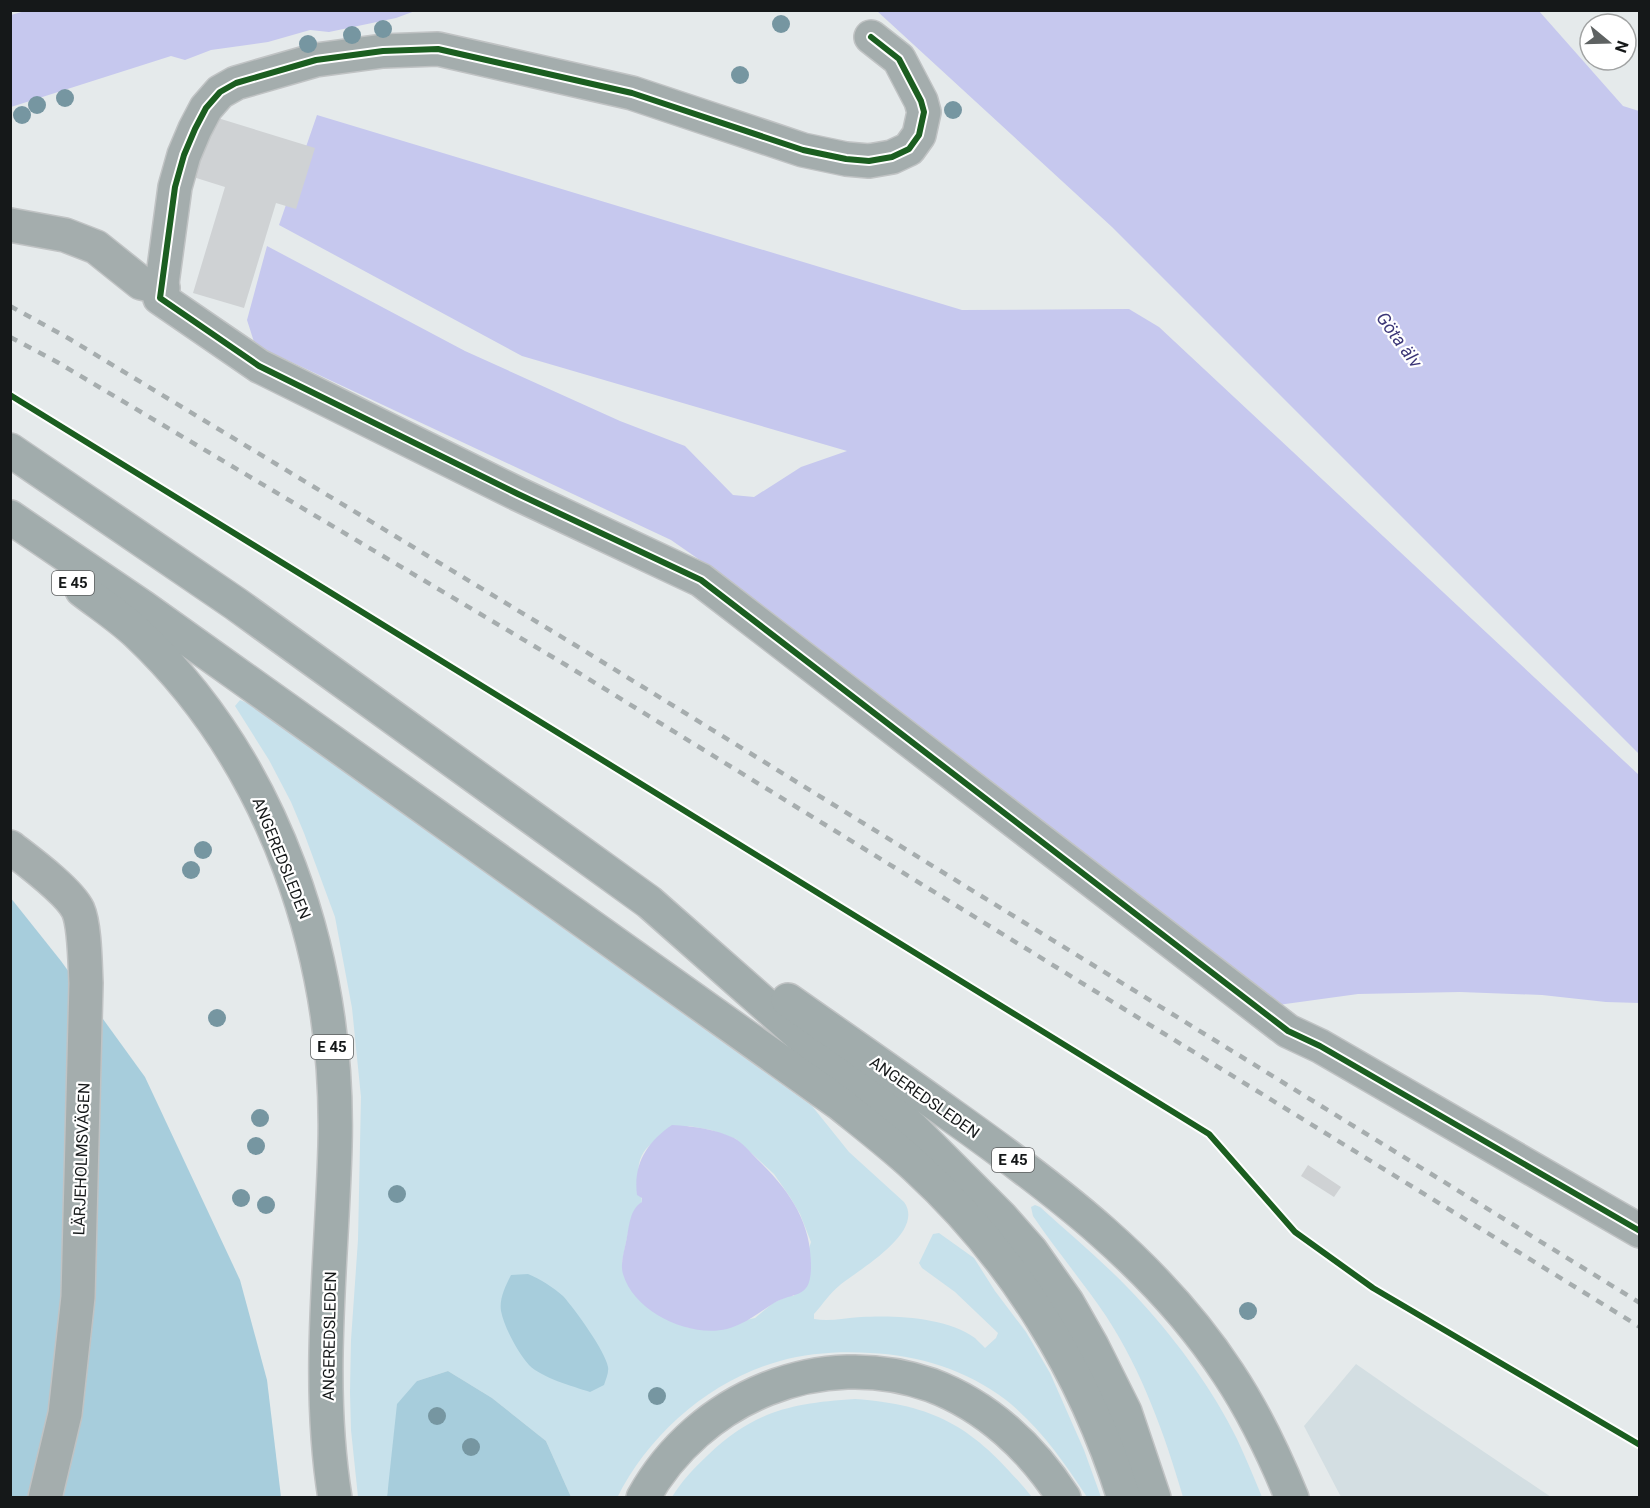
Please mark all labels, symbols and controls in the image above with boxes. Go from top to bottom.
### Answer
north arrow [1578,12,1638,72]
text: N [1611,38,1633,55]
water label: Göta älv [1372,308,1427,372]
road number: E 45 [52,571,94,595]
street label: ANGEREDSLEDEN [248,795,315,922]
road number: E 45 [311,1035,353,1059]
street label: ANGEREDSLEDEN [866,1052,983,1142]
street label: LÄRJEHOLMSVÄGEN [69,1082,94,1236]
road number: E 45 [992,1148,1034,1172]
street label: ANGEREDSLEDEN [319,1271,340,1401]

